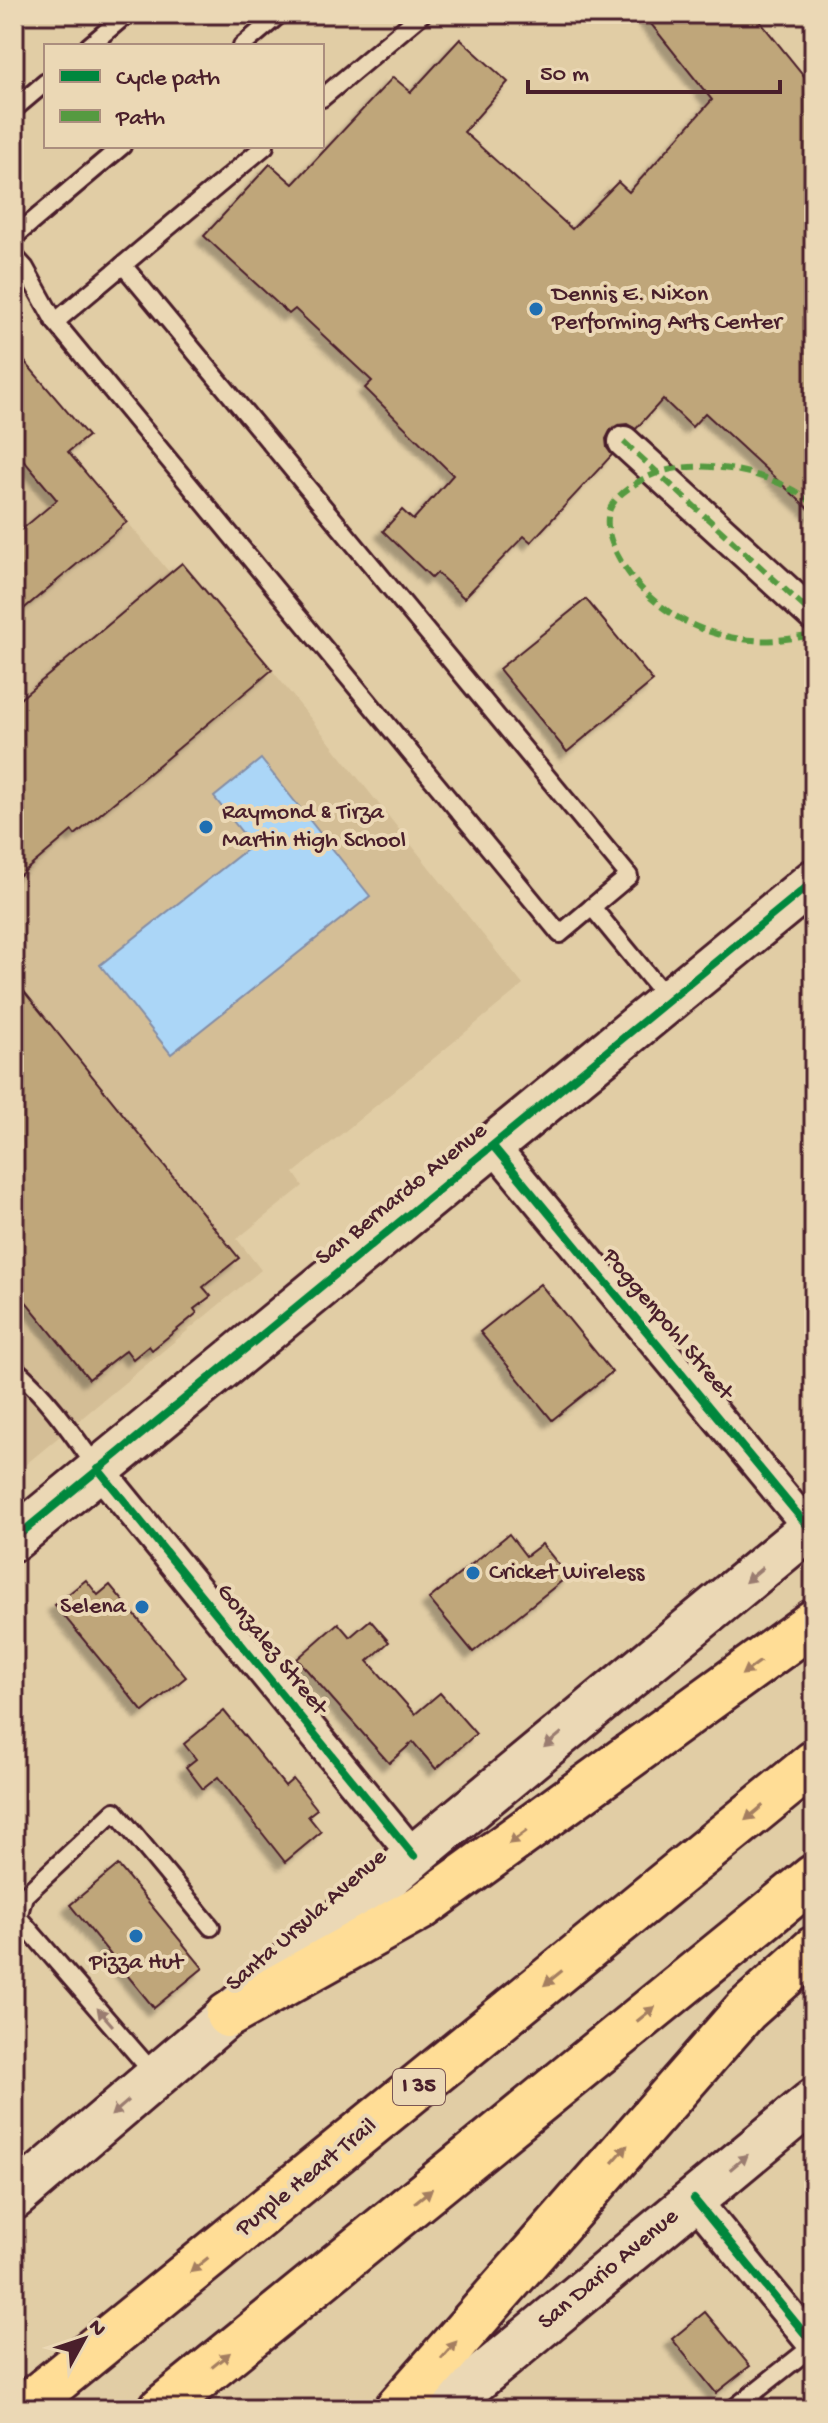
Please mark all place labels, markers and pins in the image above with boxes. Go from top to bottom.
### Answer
place label: Dennis E. Nixon Performing Arts Center [550,281,784,338]
marker: Dennis E. Nixon Performing Arts Center [527,300,545,318]
place label: Raymond & Tirza Martin High School [222,799,406,856]
marker: Raymond & Tirza Martin High School [197,818,215,836]
place label: Cricket Wireless [489,1559,645,1588]
marker: Cricket Wireless [464,1564,482,1582]
place label: Selena [60,1593,127,1622]
marker: Selena [133,1598,151,1616]
marker: Pizza Hut [127,1927,145,1945]
place label: Pizza Hut [88,1949,185,1978]

